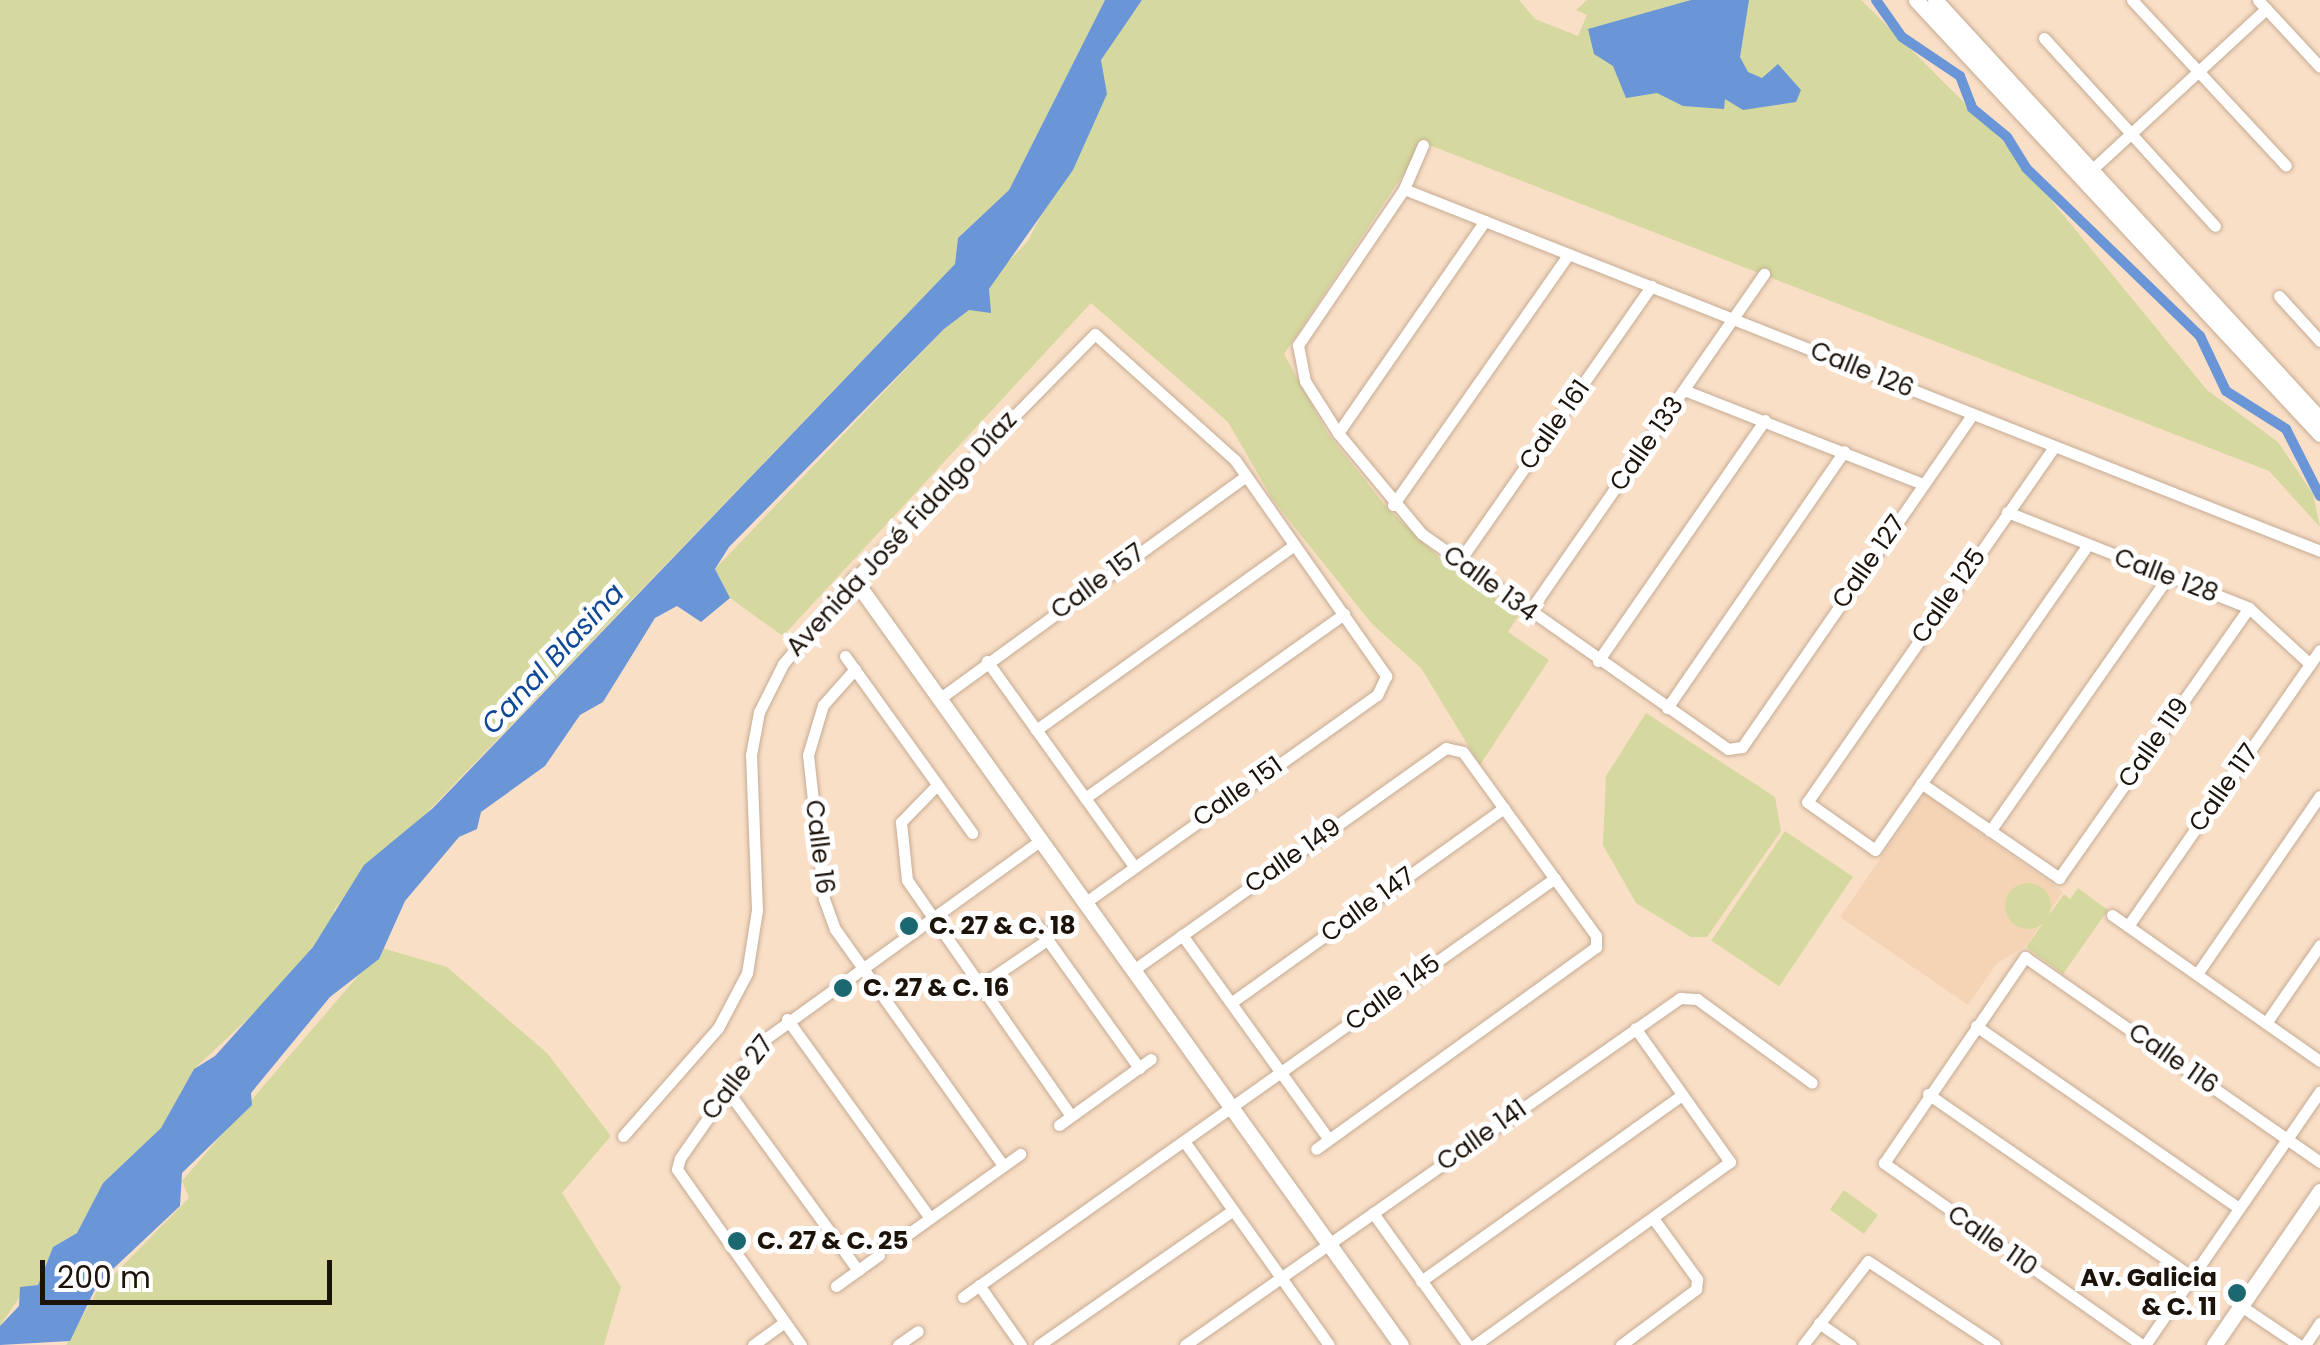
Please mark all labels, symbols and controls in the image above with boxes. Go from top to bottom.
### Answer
street label: Calle 126 [1806,336,1918,404]
street label: Calle 161 [1513,374,1597,476]
street label: Calle 133 [1604,391,1690,497]
street label: Avenida José Fidalgo Díaz [781,405,1023,663]
street label: Calle 127 [1826,510,1912,614]
street label: Calle 157 [1045,538,1151,626]
street label: Calle 134 [1437,540,1543,628]
street label: Calle 128 [2110,542,2222,610]
street label: Calle 125 [1906,543,1992,649]
water label: Canal Blasina [475,577,631,741]
street label: Calle 119 [2112,692,2196,794]
street label: Calle 117 [2183,738,2265,838]
street label: Calle 151 [1187,750,1289,834]
street label: Calle 16 [798,798,840,896]
street label: Calle 149 [1239,812,1347,900]
street label: Calle 147 [1315,861,1421,949]
place label: C. 27 & C. 18 [929,911,1076,941]
marker: C. 27 & C. 18 [898,915,920,937]
street label: Calle 145 [1340,949,1446,1037]
place label: C. 27 & C. 16 [863,973,1009,1003]
marker: C. 27 & C. 16 [832,977,854,999]
street label: Calle 116 [2122,1017,2224,1101]
street label: Calle 27 [696,1030,780,1126]
street label: Calle 141 [1431,1094,1533,1178]
street label: Calle 110 [1941,1199,2043,1283]
place label: C. 27 & C. 25 [757,1226,909,1256]
marker: C. 27 & C. 25 [726,1230,748,1252]
scale bar [45,1240,338,1302]
text: 200 m [57,1256,151,1299]
place label: Av. Galicia & C. 11 [2080,1264,2217,1323]
marker: Av. Galicia & C. 11 [2226,1282,2248,1304]

